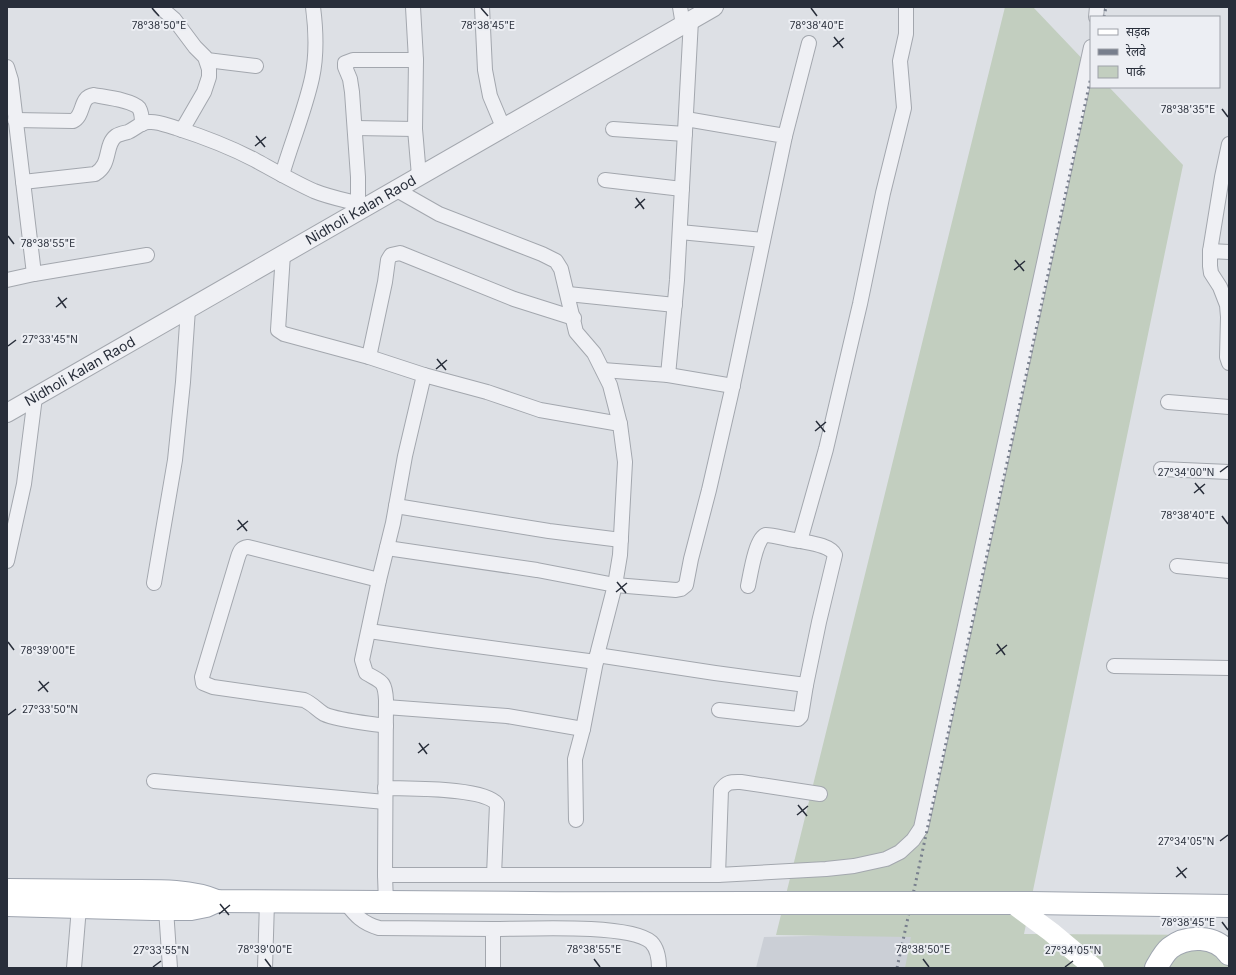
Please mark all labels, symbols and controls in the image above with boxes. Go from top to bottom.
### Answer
legend [1090,16,1220,88]
text: 78°38'50"E [132,19,186,31]
text: 78°38'45"E [461,19,515,31]
text: 78°38'40"E [790,19,844,31]
text: सड़क [1126,24,1151,39]
text: रेलवे [1126,44,1146,59]
text: पार्क [1126,64,1146,79]
text: 78°38'35"E [1161,103,1215,115]
street label: Nidholi Kalan Raod [302,171,419,248]
text: 78°38'55"E [21,237,75,249]
street label: Nidholi Kalan Raod [21,332,138,409]
text: 27°33'45"N [22,333,78,345]
text: 27°34'00"N [1158,466,1214,478]
text: 78°38'40"E [1161,509,1215,521]
text: 78°39'00"E [21,644,75,656]
text: 27°33'50"N [22,703,78,715]
text: 27°34'05"N [1158,835,1214,847]
text: 78°38'45"E [1161,916,1215,928]
text: 78°39'00"E [238,943,292,955]
text: 78°38'55"E [567,943,621,955]
text: 78°38'50"E [896,943,950,955]
text: 27°33'55"N [133,944,189,956]
text: 27°34'05"N [1045,944,1101,956]

